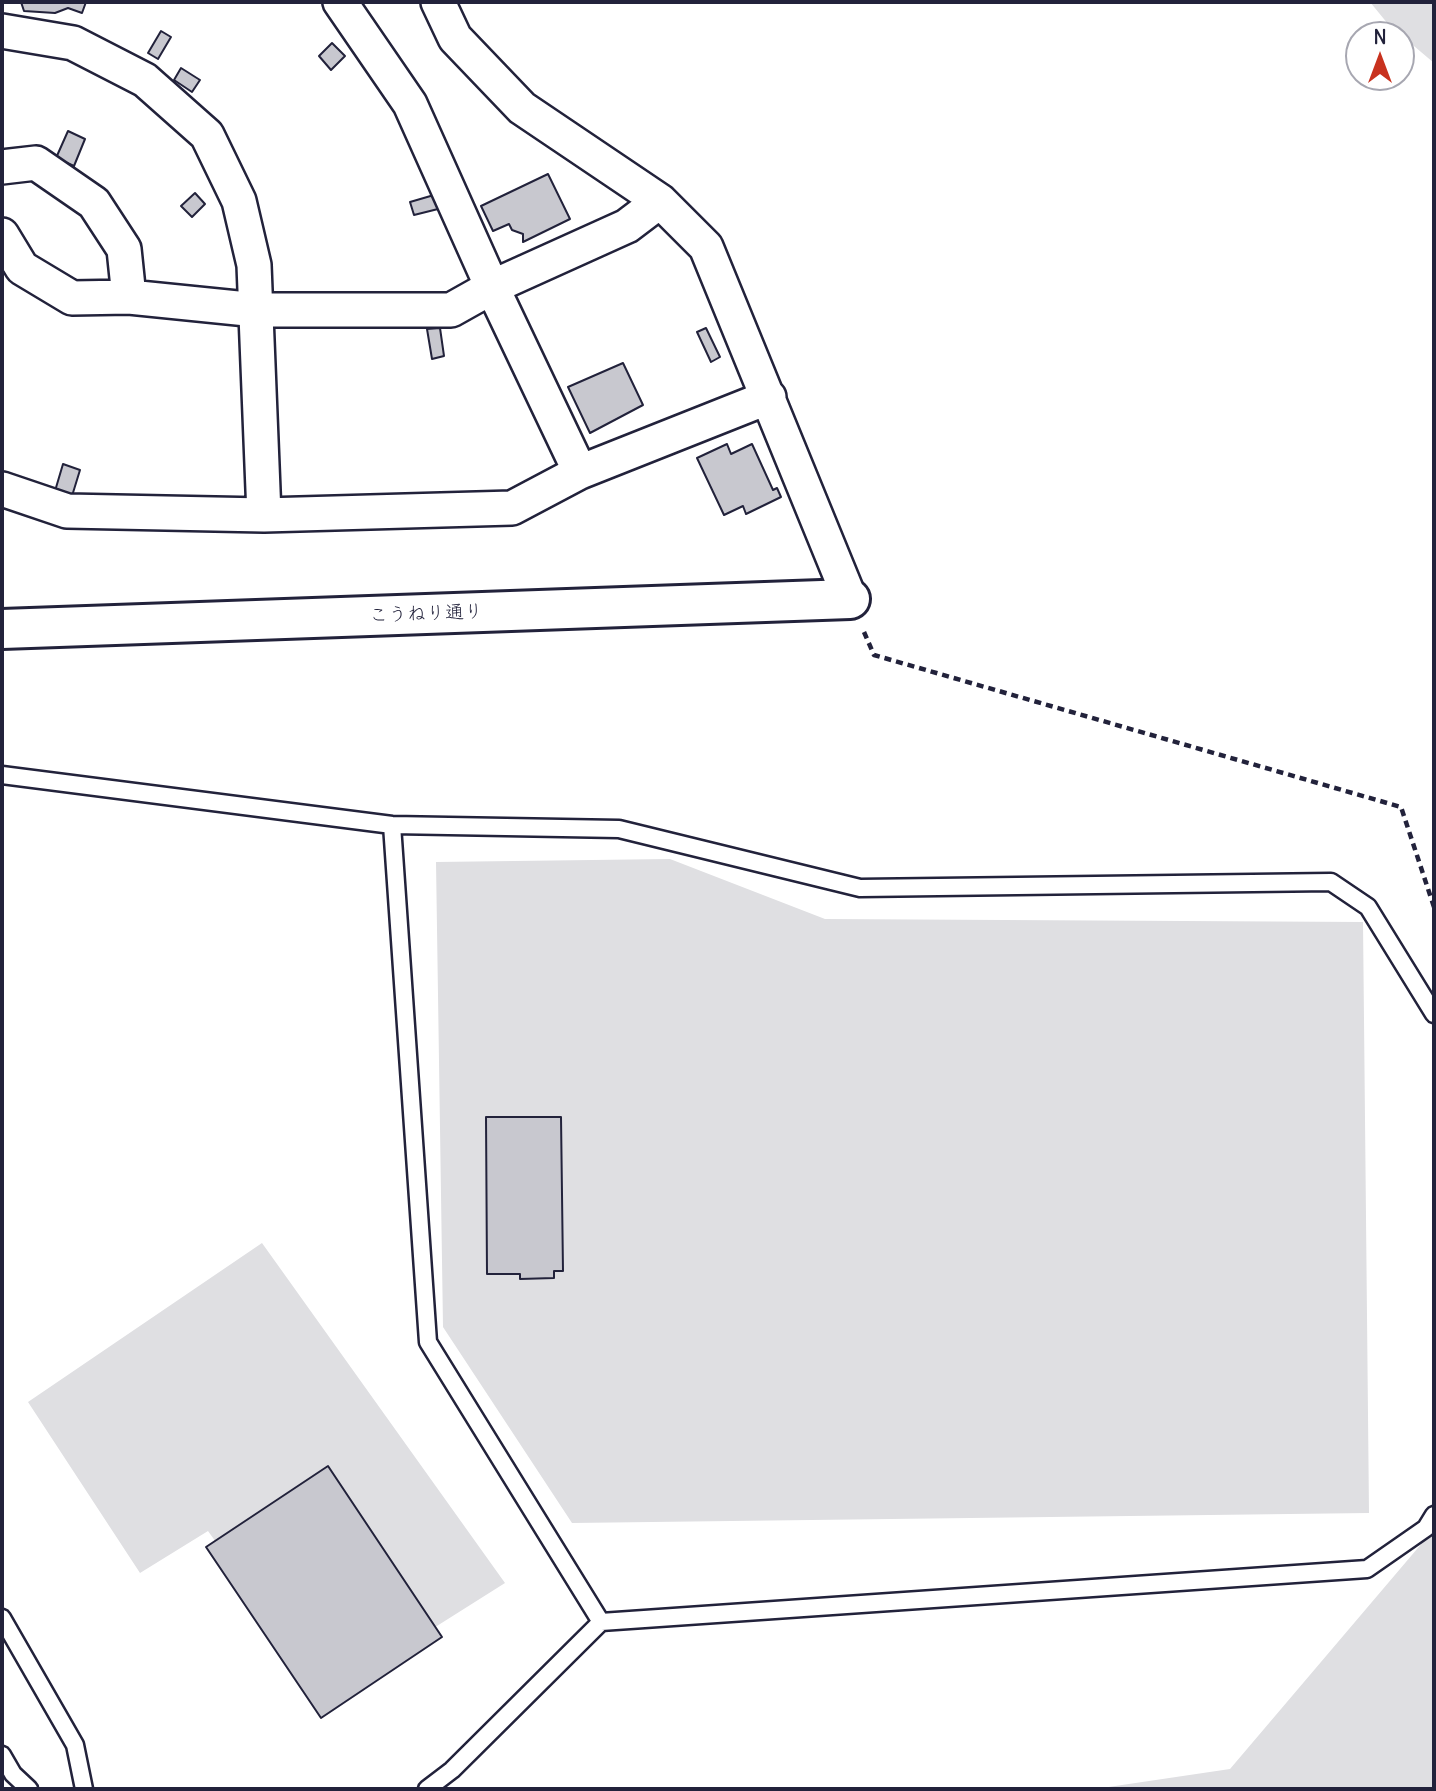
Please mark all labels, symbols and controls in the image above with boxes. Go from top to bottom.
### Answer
north arrow [1345,21,1415,91]
text: N [1373,25,1387,49]
street label: こうねり通り [369,601,483,627]

